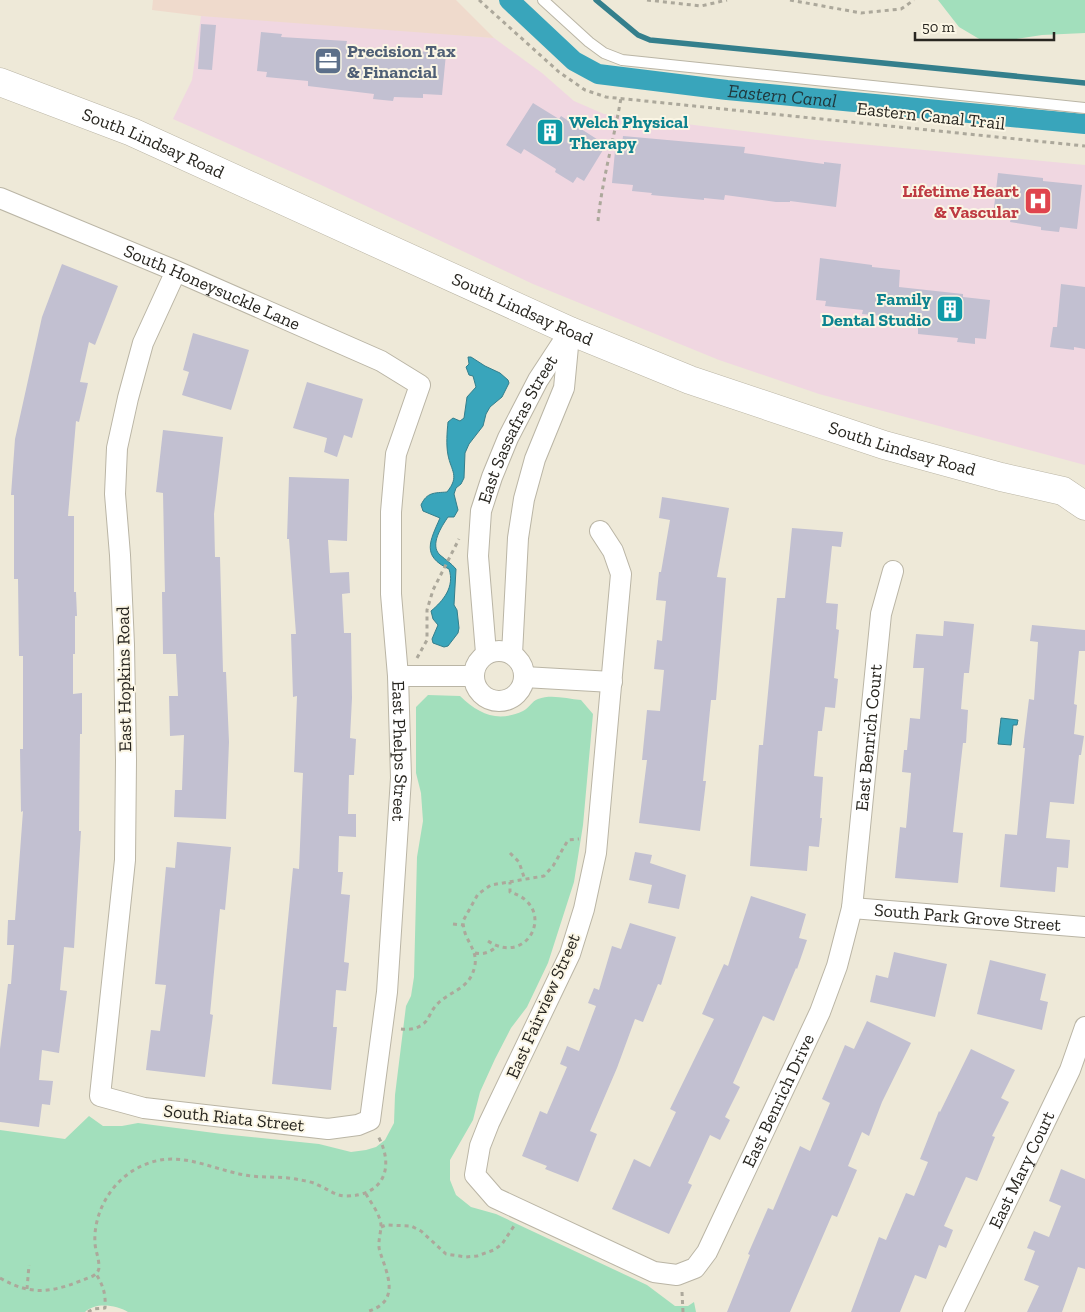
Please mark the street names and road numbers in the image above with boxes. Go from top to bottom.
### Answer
street label: Eastern Canal Trail [856,97,1007,135]
street label: South Lindsay Road [79,103,228,183]
street label: South Honeysuckle Lane [121,240,303,335]
street label: South Lindsay Road [448,268,597,350]
street label: East Sassafras Street [473,351,562,506]
street label: South Lindsay Road [826,416,978,481]
street label: East Hopkins Road [112,606,136,752]
street label: East Benrich Court [851,663,887,812]
street label: East Phelps Street [387,680,412,823]
street label: South Park Grove Street [873,899,1062,936]
street label: East Fairview Street [501,930,585,1082]
street label: East Benrich Drive [737,1030,819,1171]
street label: South Riata Street [163,1100,306,1136]
street label: East Mary Court [984,1107,1060,1232]

